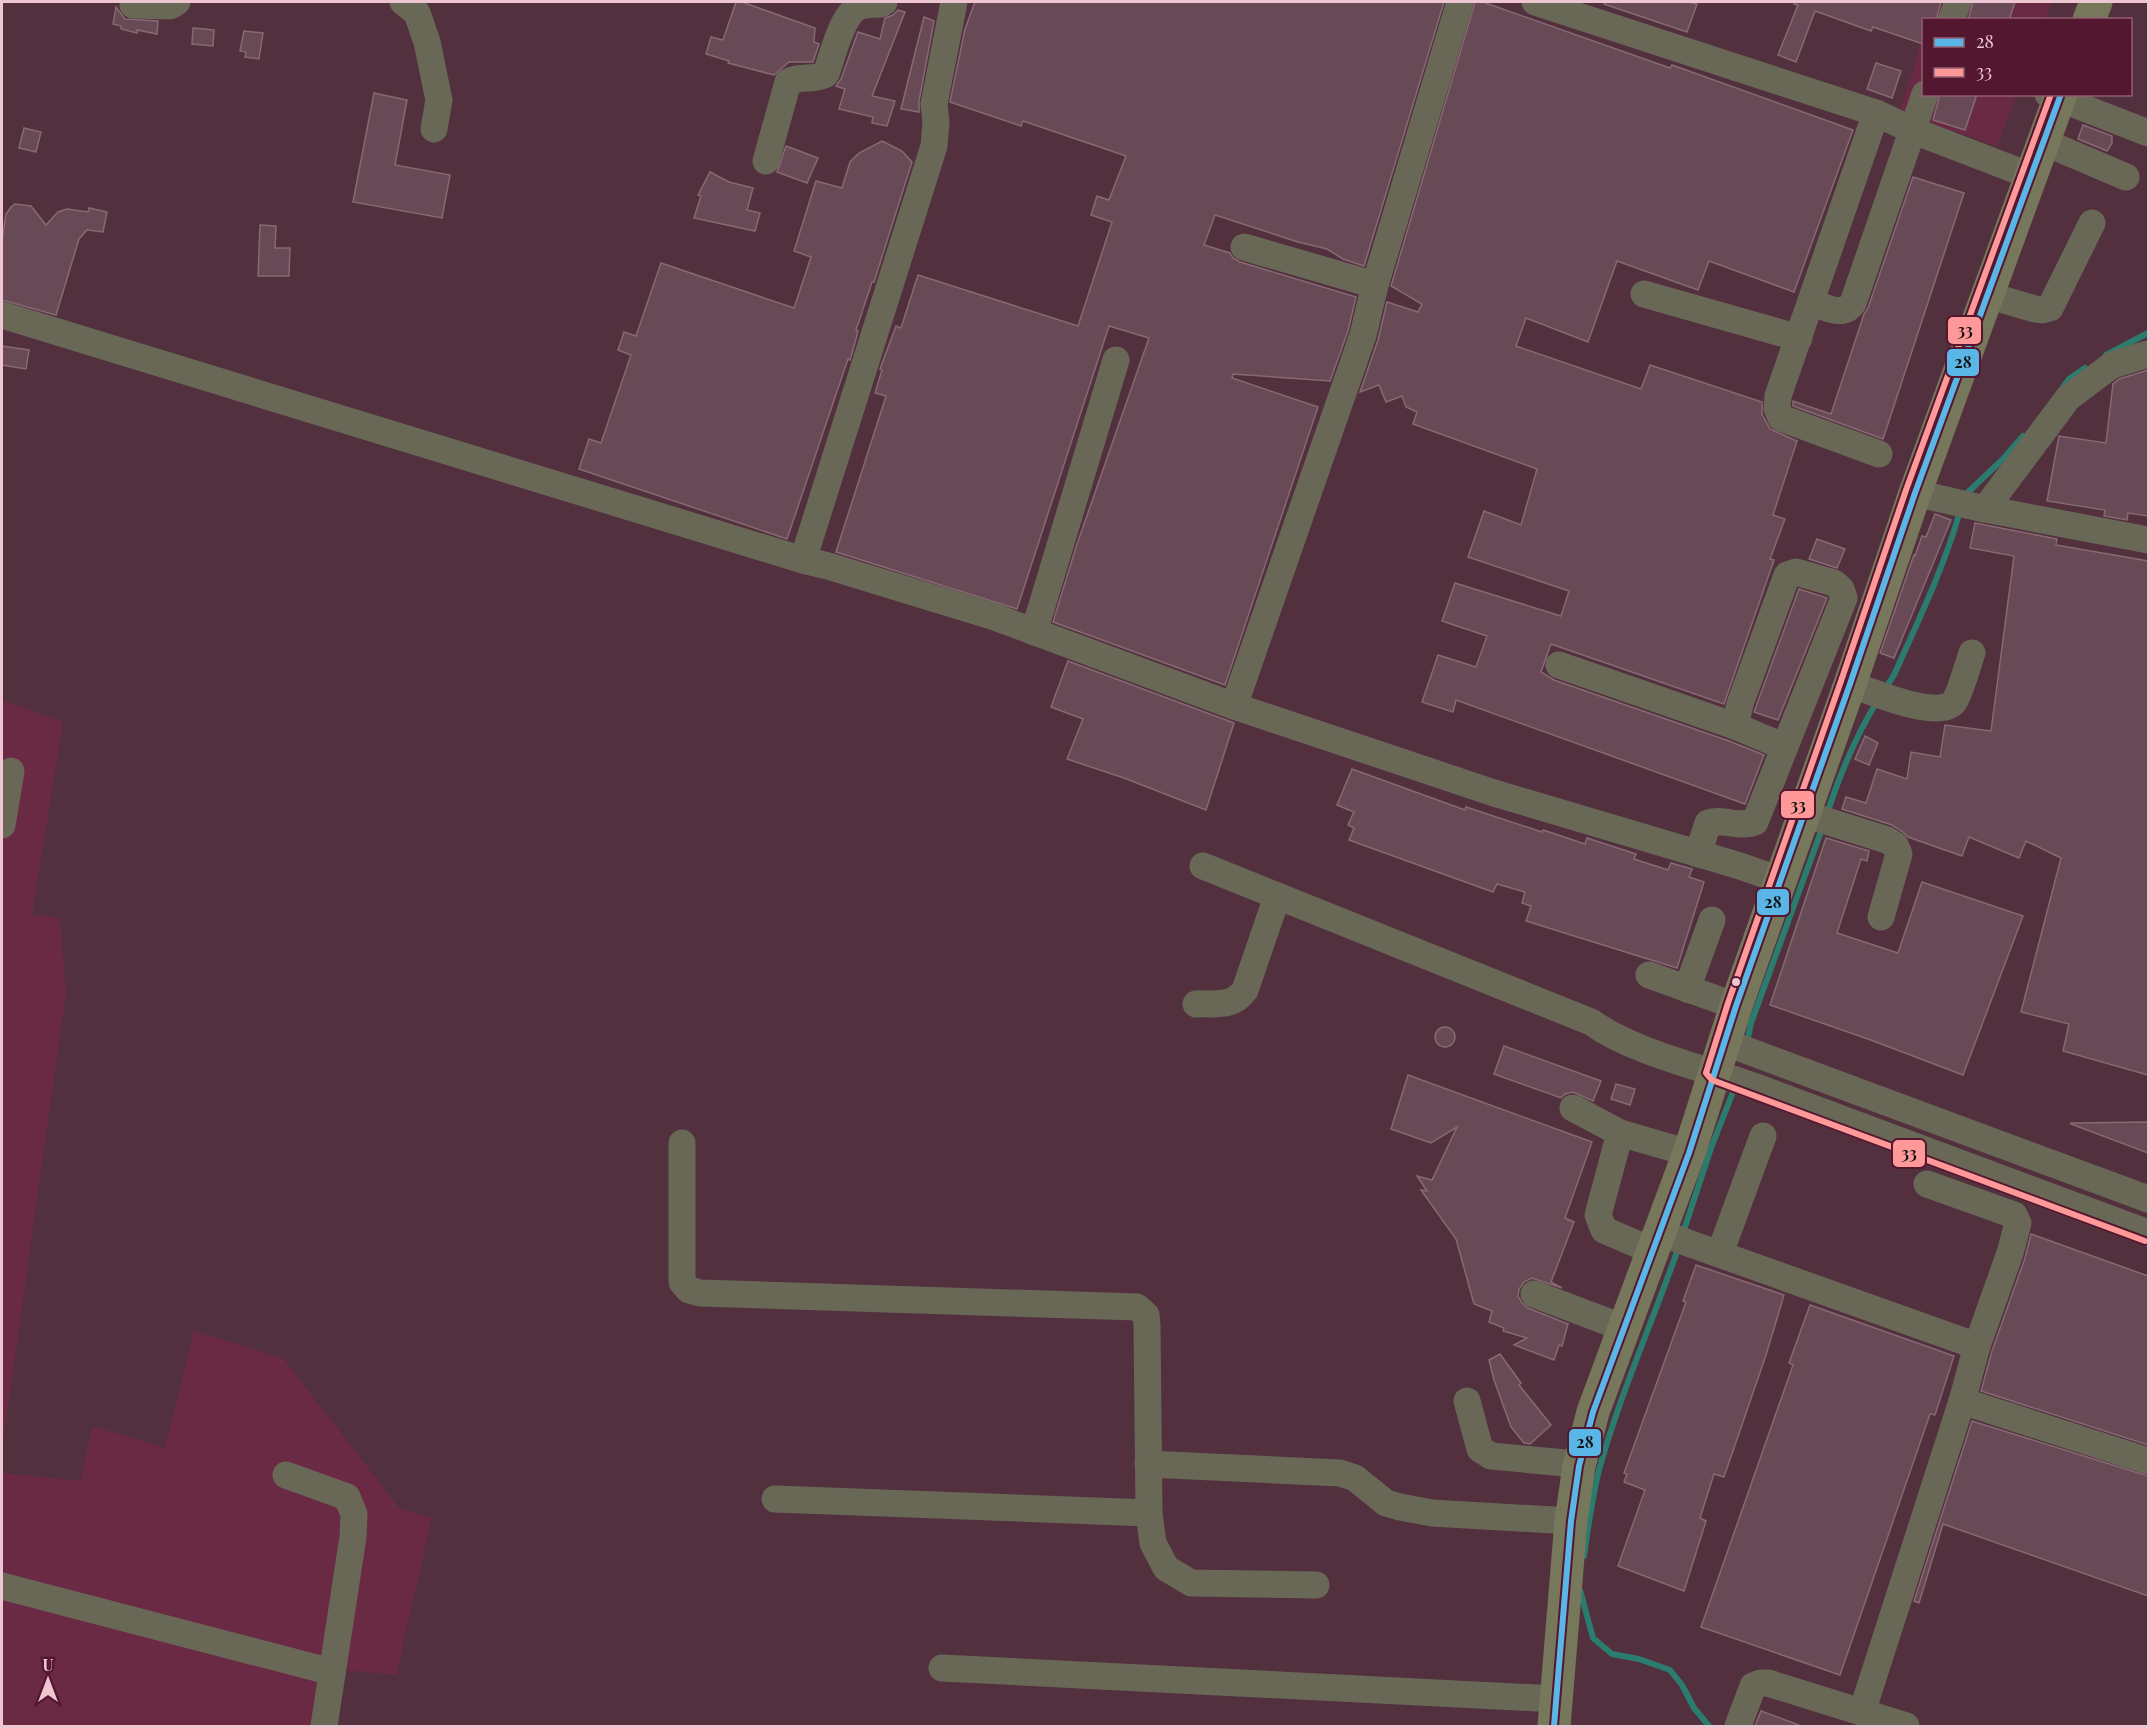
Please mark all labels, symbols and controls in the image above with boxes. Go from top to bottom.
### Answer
legend [1922,18,2132,96]
text: 28 [1976,29,1994,53]
text: 33 [1976,59,1992,83]
line badge: 33 [1947,316,1982,345]
text: 33 [1957,319,1973,340]
line badge: 28 [1946,348,1980,377]
text: 28 [1954,351,1972,372]
line badge: 33 [1780,790,1815,819]
text: 33 [1790,794,1806,815]
line badge: 28 [1756,888,1790,916]
text: 28 [1764,891,1782,912]
unlabelled marker [1730,976,1742,988]
line badge: 33 [1892,1139,1926,1168]
text: 33 [1901,1142,1917,1163]
line badge: 28 [1568,1428,1602,1457]
text: 28 [1576,1431,1594,1452]
north arrow [18,1650,78,1710]
text: U [42,1654,54,1675]

